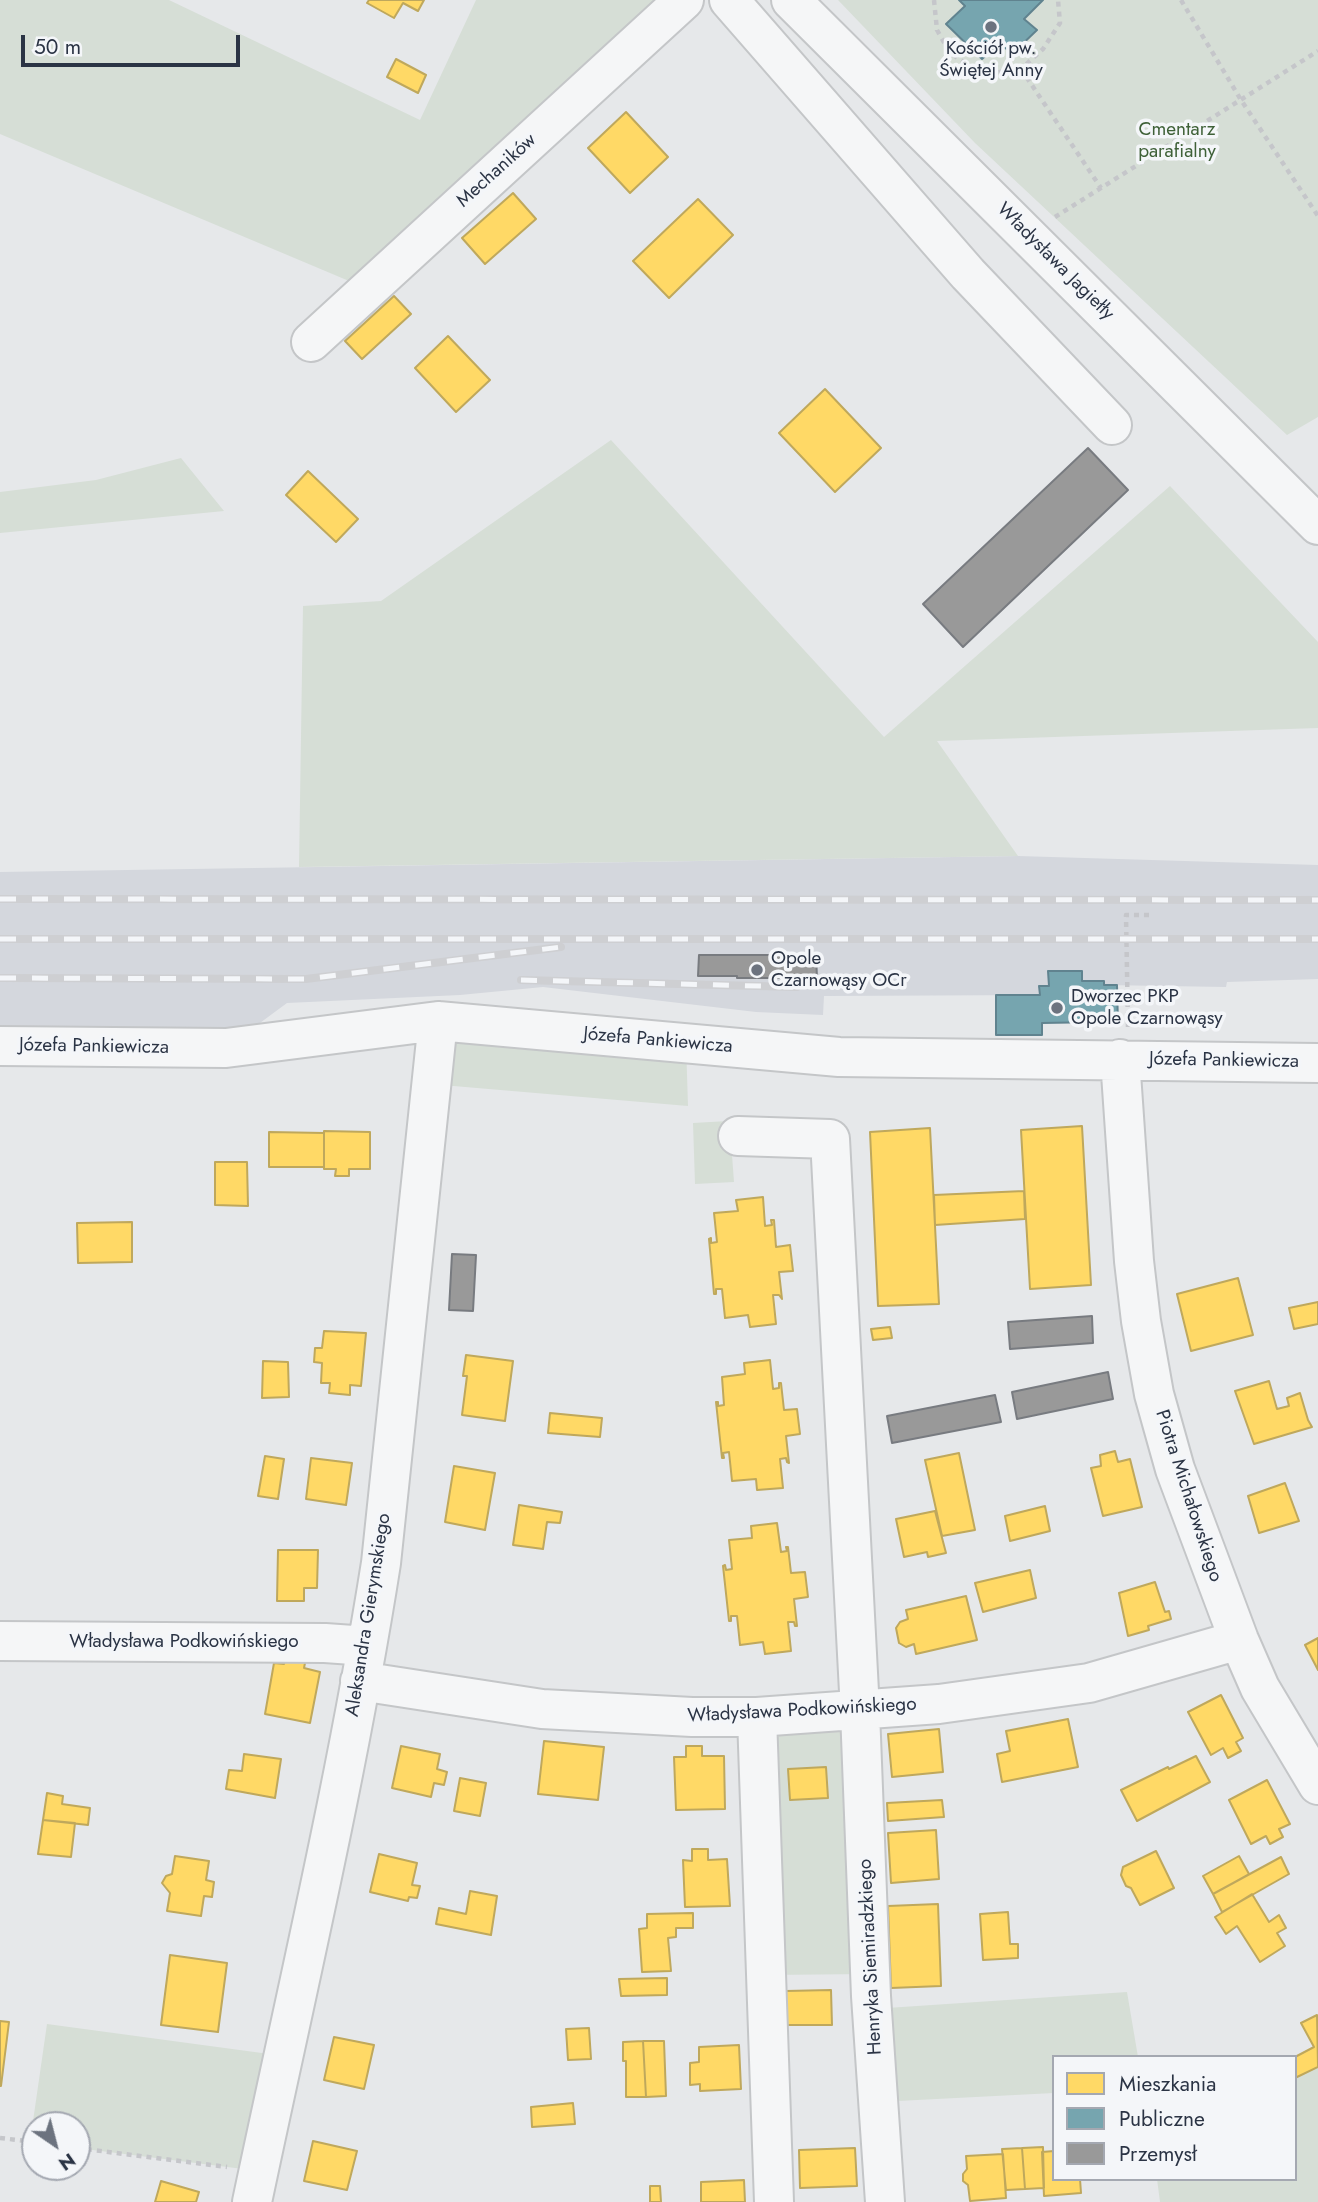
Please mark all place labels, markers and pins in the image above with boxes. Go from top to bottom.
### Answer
marker: Kościół pw. Świętej Anny [983,19,999,35]
place label: Kościół pw. Świętej Anny [939,38,1043,82]
place label: Opole Czarnowąsy OCr [771,948,907,992]
marker: Opole Czarnowąsy OCr [749,962,765,978]
place label: Dworzec PKP Opole Czarnowąsy [1071,986,1223,1030]
marker: Dworzec PKP Opole Czarnowąsy [1049,1000,1065,1016]

